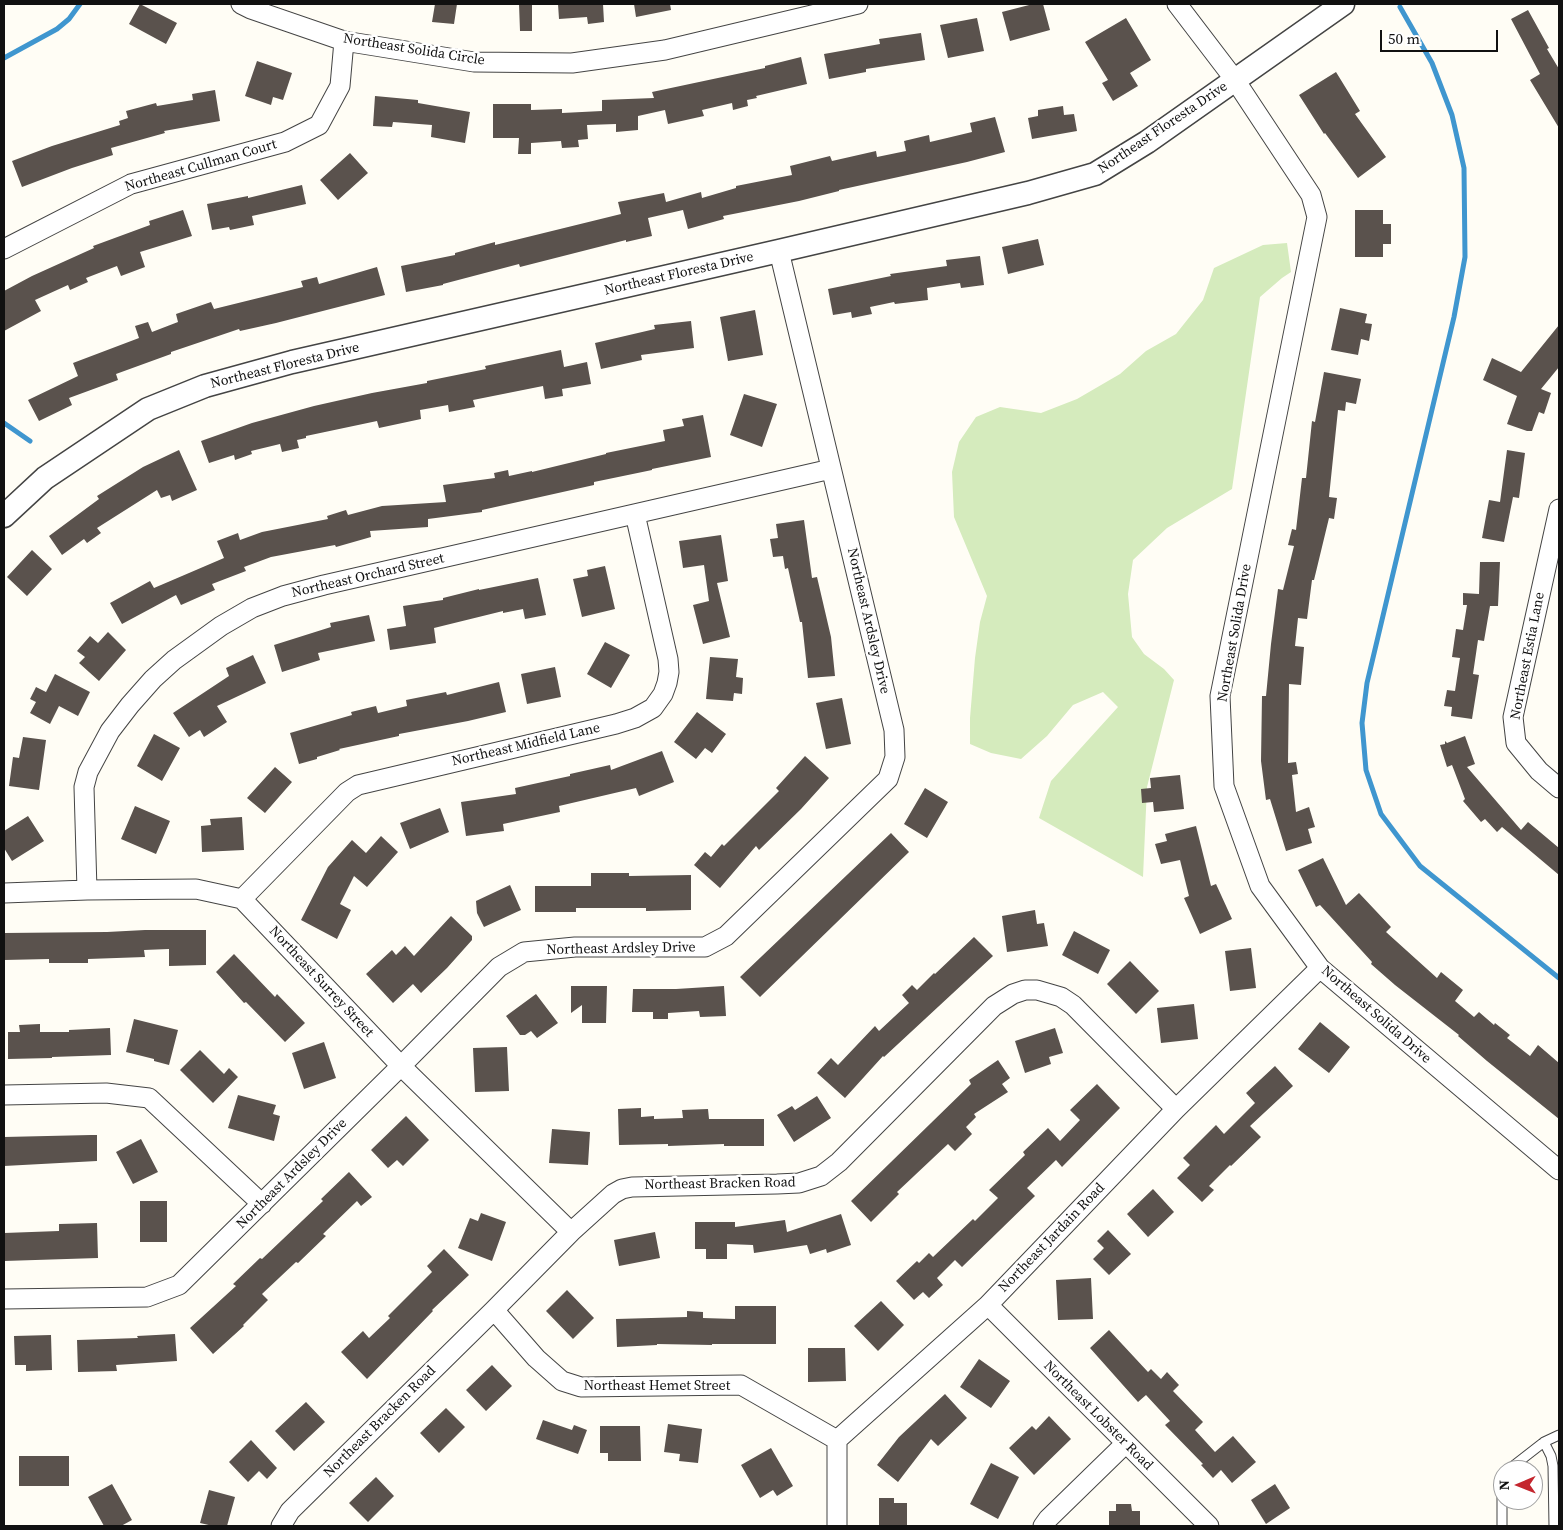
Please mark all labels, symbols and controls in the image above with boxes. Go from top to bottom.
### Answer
scale bar [1383,20,1500,52]
text: 50 m [1388,28,1420,49]
street label: Northeast Solida Circle [342,31,486,69]
street label: Northeast Floresta Drive [1095,78,1231,178]
street label: Northeast Cullman Court [123,136,279,196]
street label: Northeast Floresta Drive [603,249,755,299]
street label: Northeast Floresta Drive [209,339,361,393]
street label: Northeast Ardsley Drive [843,546,893,696]
street label: Northeast Orchard Street [290,550,446,602]
street label: Northeast Solida Drive [1215,563,1255,703]
street label: Northeast Estia Lane [1507,591,1549,721]
street label: Northeast Midfield Lane [450,720,602,770]
street label: Northeast Surrey Street [265,923,377,1041]
street label: Northeast Ardsley Drive [546,939,696,959]
street label: Northeast Solida Drive [1318,963,1434,1067]
street label: Northeast Ardsley Drive [233,1115,351,1233]
street label: Northeast Bracken Road [644,1174,796,1194]
street label: Northeast Jardain Road [996,1180,1108,1296]
street label: Northeast Lobster Road [1040,1358,1156,1474]
street label: Northeast Bracken Road [321,1363,439,1481]
street label: Northeast Hemet Street [584,1378,730,1394]
north arrow [1493,1460,1543,1510]
text: N [1494,1480,1514,1491]

